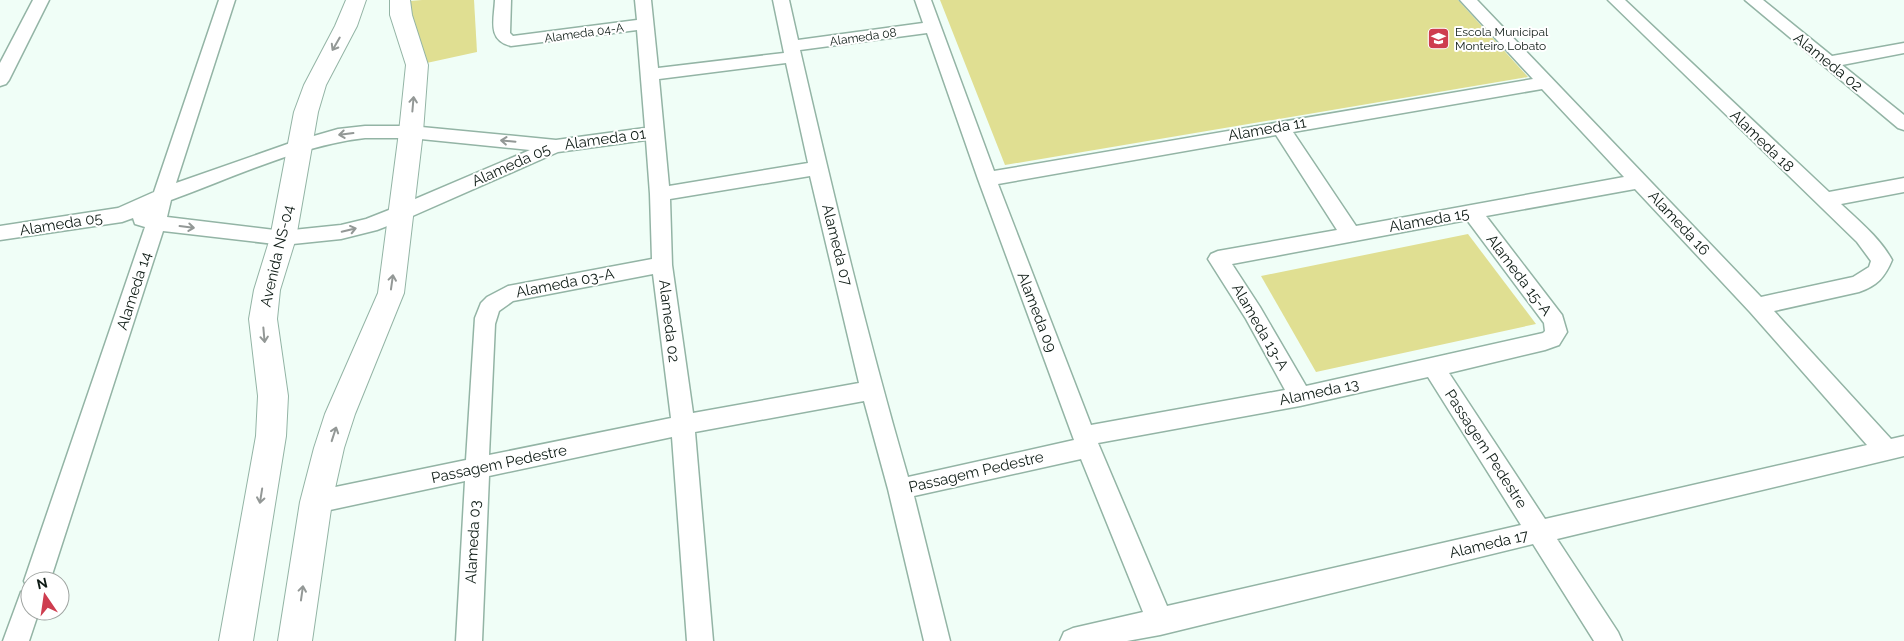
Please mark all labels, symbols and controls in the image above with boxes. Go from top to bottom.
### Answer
street label: Alameda 04-A [543,20,625,46]
street label: Alameda 08 [829,25,897,49]
place label: Escola Municipal Monteiro Lobato [1455,25,1549,53]
school or university icon: Escola Municipal Monteiro Lobato [1427,27,1451,51]
street label: Alameda 02 [1790,29,1866,95]
one-way arrow [330,36,340,51]
one-way arrow [408,96,418,112]
street label: Alameda 18 [1726,106,1798,176]
street label: Alameda 11 [1226,113,1308,145]
street label: Alameda 01 [563,124,647,154]
one-way arrow [338,129,354,139]
one-way arrow [500,136,516,146]
street label: Alameda 05 [469,140,553,190]
street label: Alameda 16 [1645,187,1713,259]
street label: Alameda 07 [818,202,856,288]
street label: Avenida NS-04 [257,203,297,309]
street label: Alameda 15 [1388,204,1470,236]
street label: Alameda 05 [18,209,104,239]
one-way arrow [179,222,195,232]
one-way arrow [340,225,356,234]
street label: Alameda 15-A [1483,231,1555,319]
street label: Alameda 14 [113,250,155,332]
street label: Alameda 03-A [514,265,616,301]
street label: Alameda 09 [1013,269,1061,355]
one-way arrow [387,275,397,291]
street label: Alameda 02 [655,279,683,364]
street label: Alameda 13-A [1228,280,1292,374]
one-way arrow [260,327,269,343]
street label: Alameda 13 [1278,375,1360,409]
street label: Passagem Pedestre [1441,386,1531,512]
one-way arrow [329,426,339,442]
street label: Passagem Pedestre [430,441,569,487]
street label: Passagem Pedestre [907,448,1045,496]
one-way arrow [256,488,266,504]
street label: Alameda 03 [462,500,484,584]
street label: Alameda 17 [1448,526,1530,562]
north arrow [20,571,70,621]
text: N [35,574,49,592]
one-way arrow [297,585,307,601]

